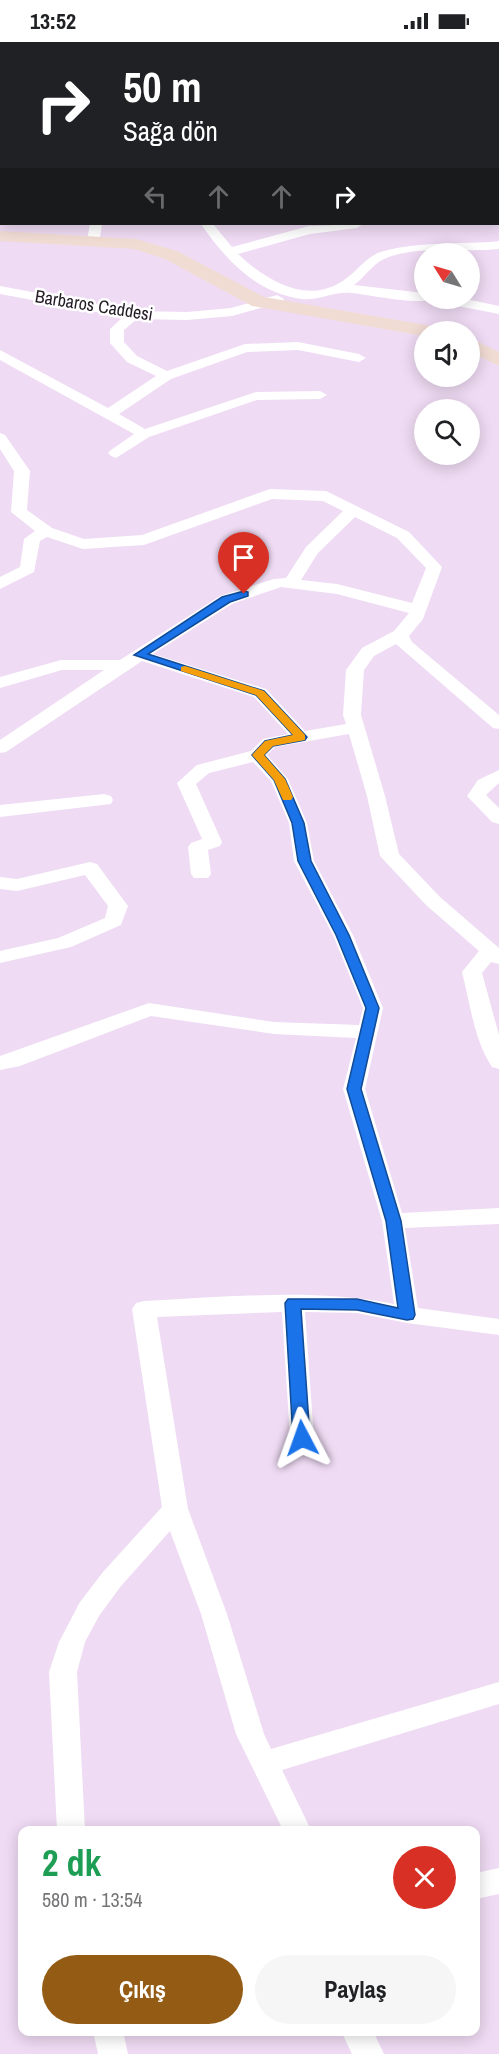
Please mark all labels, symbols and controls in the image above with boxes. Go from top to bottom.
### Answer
text: 13:52 [30,6,76,36]
text: 50 m [123,59,202,115]
icon: right [24,66,102,144]
text: Sağa dön [123,113,218,149]
icon: left [139,180,172,213]
icon: ahead [202,180,235,213]
icon: ahead [265,180,298,213]
icon: right [328,180,361,213]
north arrow [414,243,480,309]
map controls [414,243,480,465]
street label: Barbaros Caddesi [33,283,155,327]
button: sound [414,321,480,387]
button: search [414,399,480,465]
pin [218,532,269,594]
icon: arrive [227,541,260,574]
position arrow [270,1406,334,1470]
text: 2 dk [42,1839,101,1887]
button: close [393,1846,456,1909]
text: 580 m · 13:54 [42,1886,142,1913]
button: Çıkış [42,1955,243,2024]
button: Paylaş [255,1955,456,2024]

